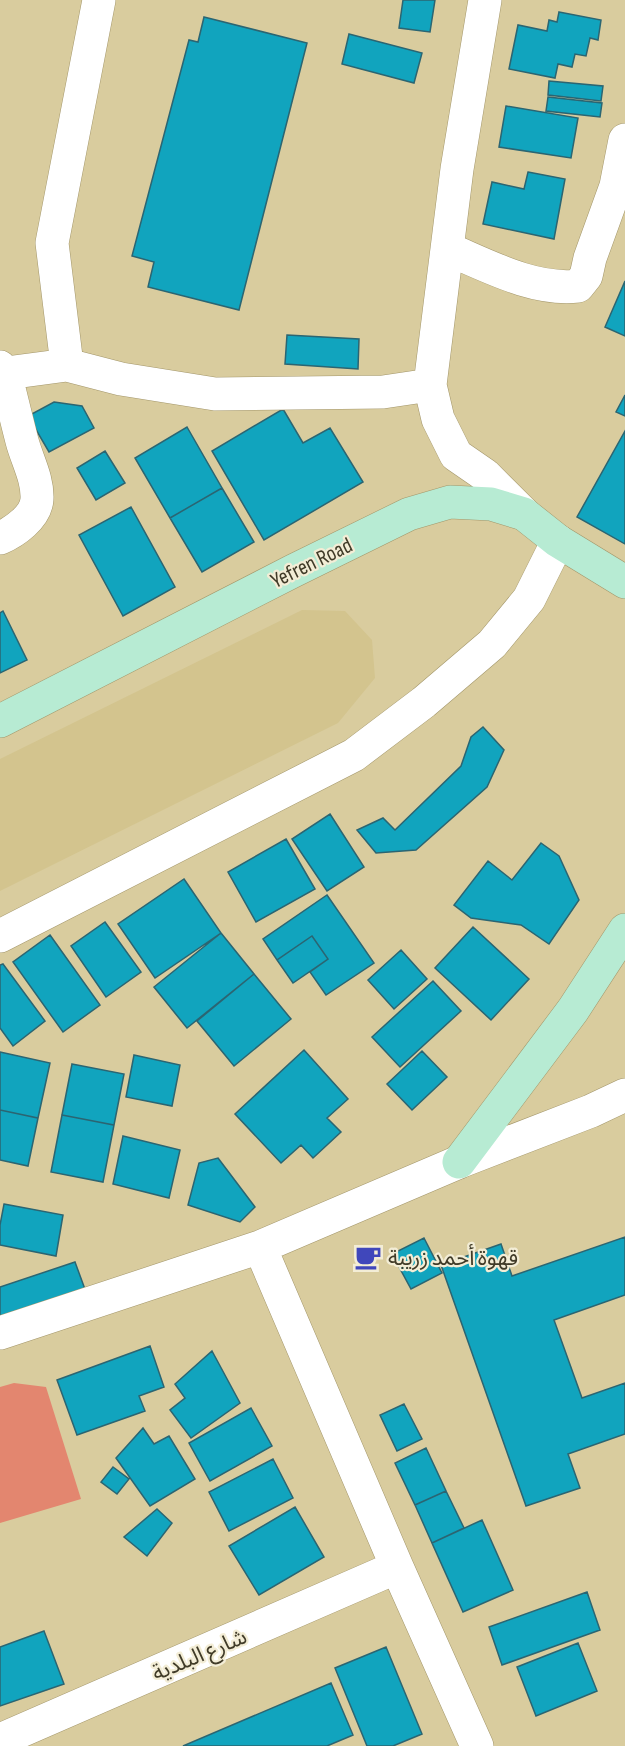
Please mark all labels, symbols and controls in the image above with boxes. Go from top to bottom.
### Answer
street label: Yefren Road [266,532,357,595]
cafe icon: قهوة أحمد زريبة [353,1242,383,1272]
place label: قهوة أحمد زريبة [388,1244,518,1272]
street label: شارع البلدية [148,1623,252,1689]

